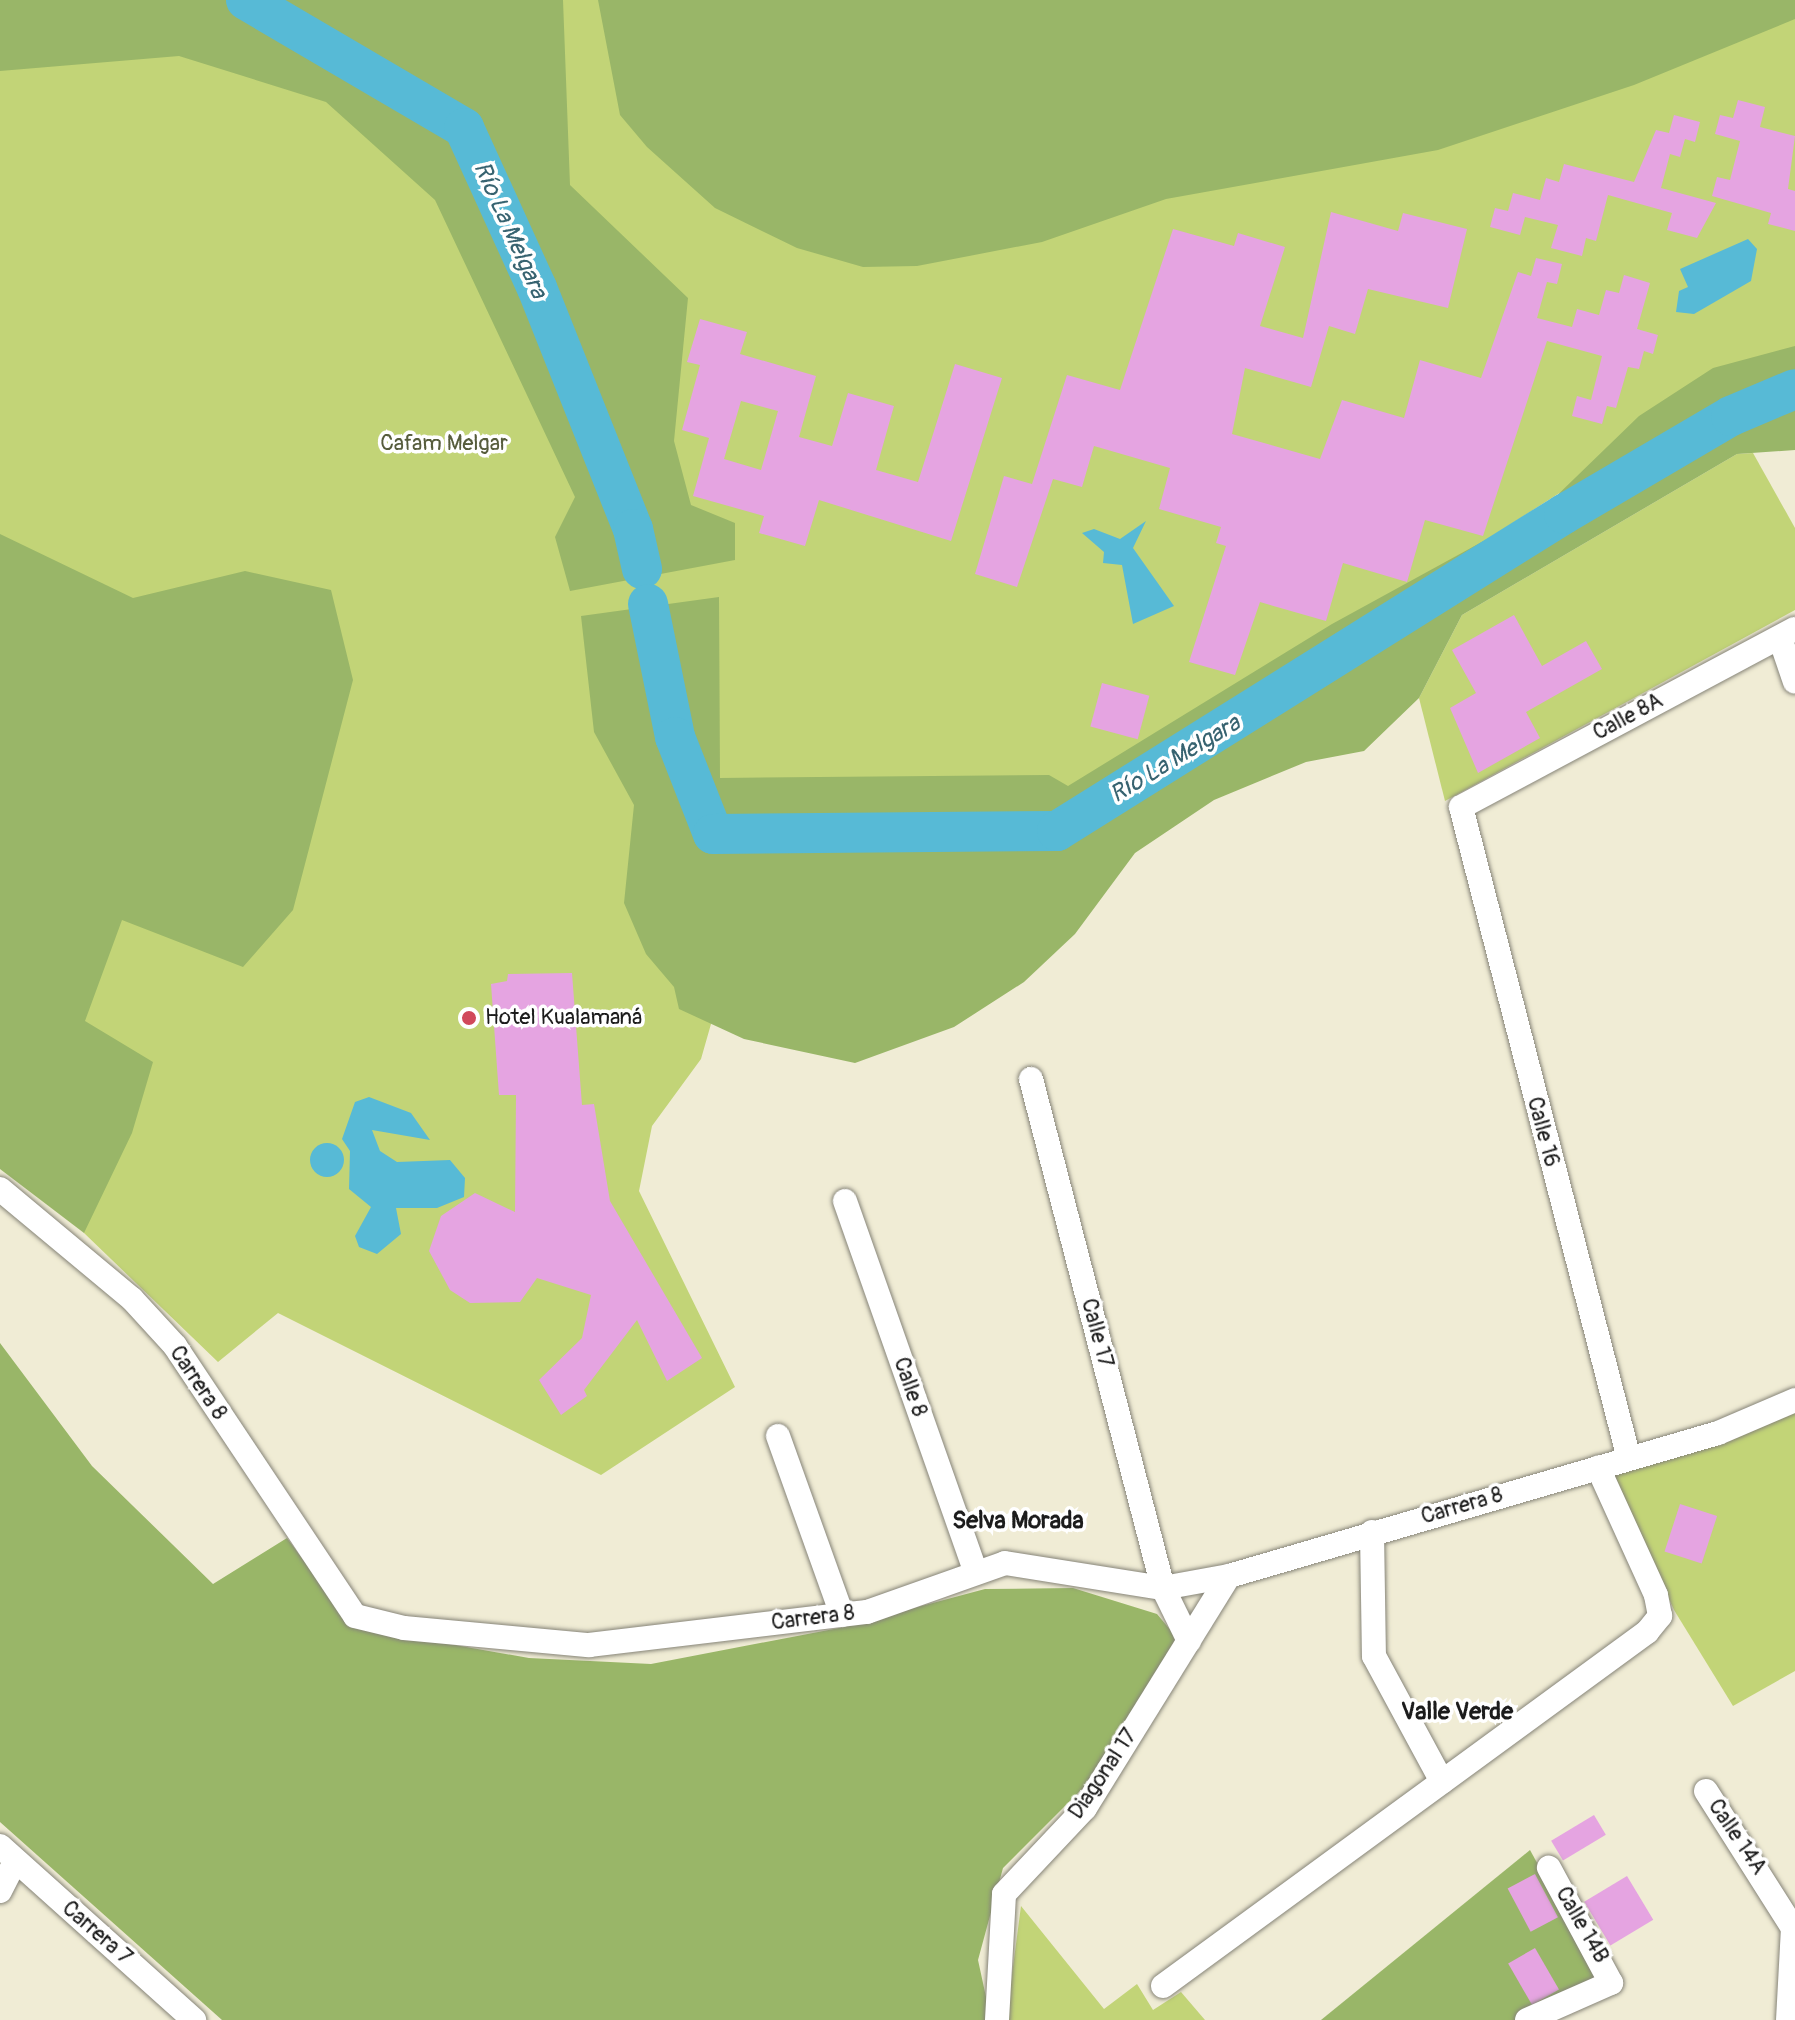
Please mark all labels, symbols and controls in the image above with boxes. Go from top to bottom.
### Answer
water label: Río La Melgara [467,157,553,303]
park label: Cafam Melgar [380,431,508,457]
street label: Calle 8A [1589,688,1667,746]
water label: Río La Melgara [1105,709,1245,809]
place label: Hotel Kualamaná [485,1005,642,1031]
marker: Hotel Kualamaná [460,1009,478,1027]
street label: Calle 16 [1521,1094,1565,1170]
street label: Calle 17 [1075,1296,1119,1370]
street label: Carrera 8 [164,1341,232,1425]
street label: Calle 8 [888,1354,932,1420]
street label: Carrera 8 [1418,1482,1506,1530]
district label: Selva Morada [952,1507,1084,1535]
street label: Carrera 8 [770,1600,856,1636]
district label: Valle Verde [1401,1698,1513,1726]
street label: Diagonal 17 [1063,1724,1143,1824]
street label: Calle 14A [1702,1794,1772,1880]
street label: Calle 14B [1550,1882,1614,1968]
street label: Carrera 7 [56,1895,138,1971]

